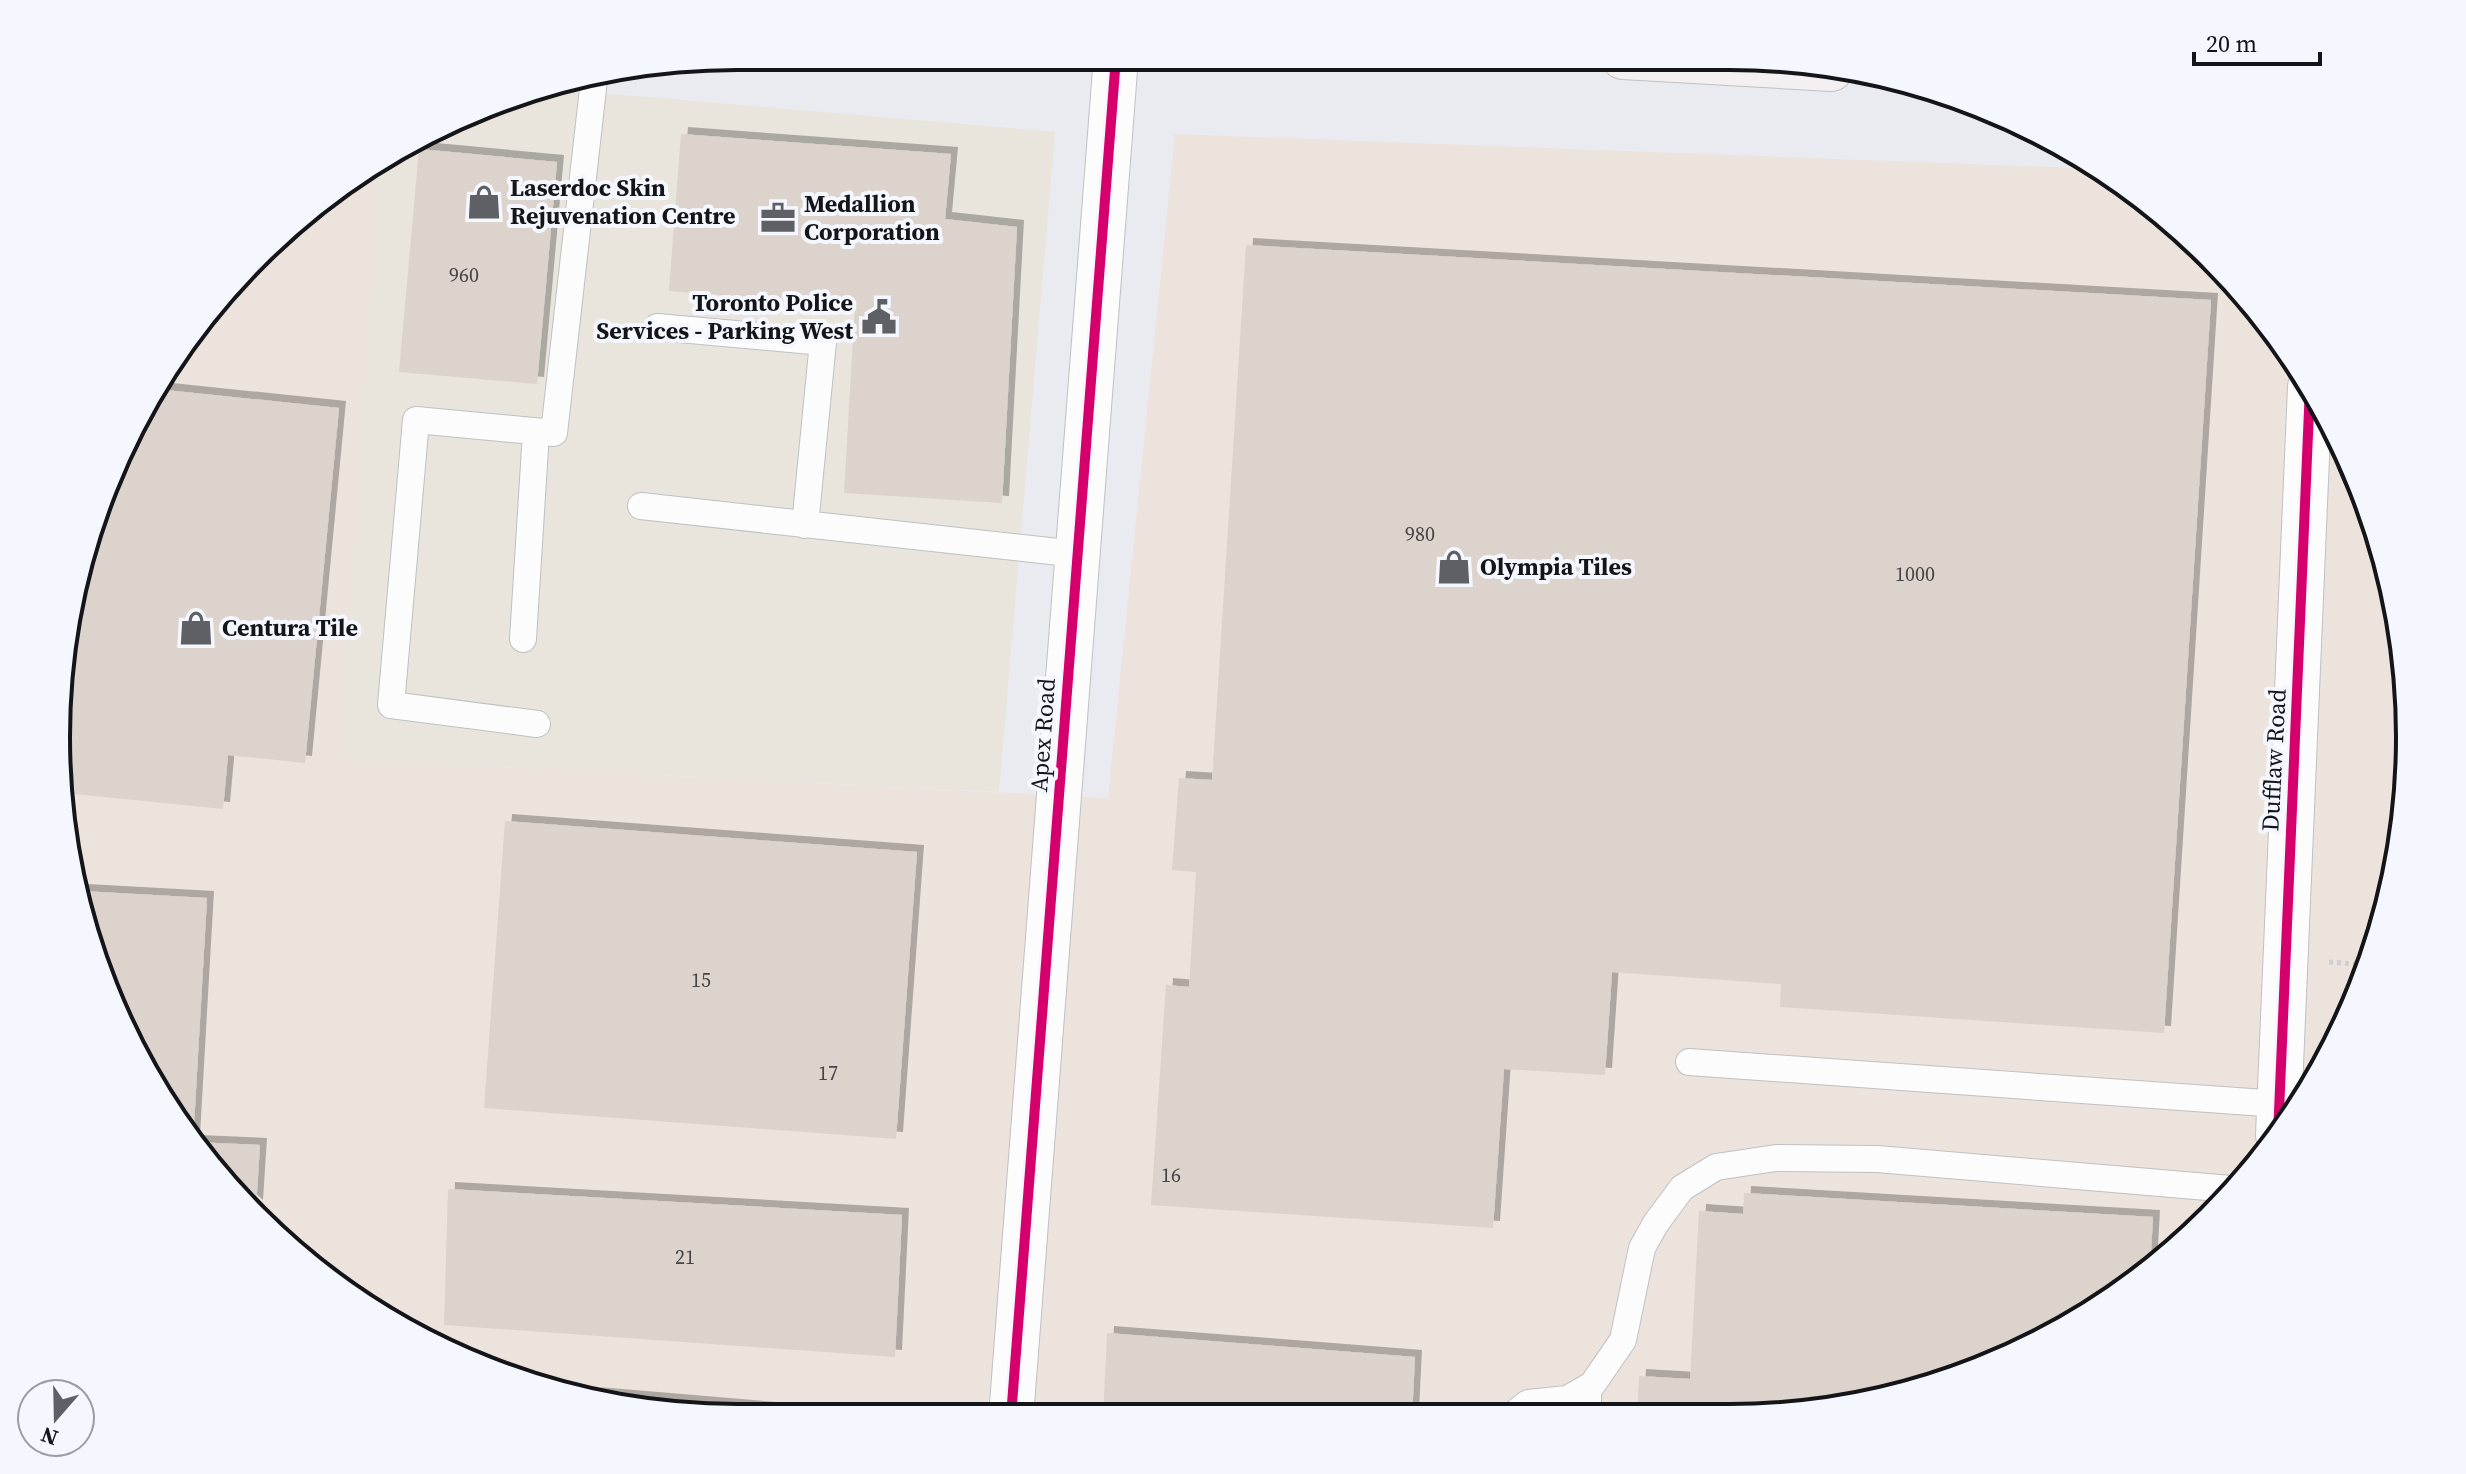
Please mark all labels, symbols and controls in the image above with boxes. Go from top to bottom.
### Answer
scale bar [2194,16,2320,66]
text: 20 m [2206,27,2257,60]
place label: Laserdoc Skin Rejuvenation Centre [510,171,736,232]
shop icon: Laserdoc Skin Rejuvenation Centre [465,183,503,221]
place label: Medallion Corporation [804,187,940,248]
office icon: Medallion Corporation [759,199,797,237]
house number: 960 [449,261,479,289]
place label: Toronto Police Services - Parking West [596,286,853,347]
public building icon: Toronto Police Services - Parking West [860,298,898,336]
house number: 980 [1405,520,1435,548]
shop icon: Olympia Tiles [1435,548,1473,586]
place label: Olympia Tiles [1480,550,1632,583]
house number: 1000 [1895,560,1935,588]
shop icon: Centura Tile [177,609,215,647]
place label: Centura Tile [222,611,358,644]
street label: Apex Road [1022,677,1063,793]
street label: Dufflaw Road [2253,687,2294,832]
house number: 15 [691,966,711,994]
house number: 17 [818,1059,838,1087]
house number: 16 [1161,1161,1181,1189]
house number: 21 [675,1243,695,1271]
north arrow [16,1378,96,1458]
text: N [36,1420,62,1454]

